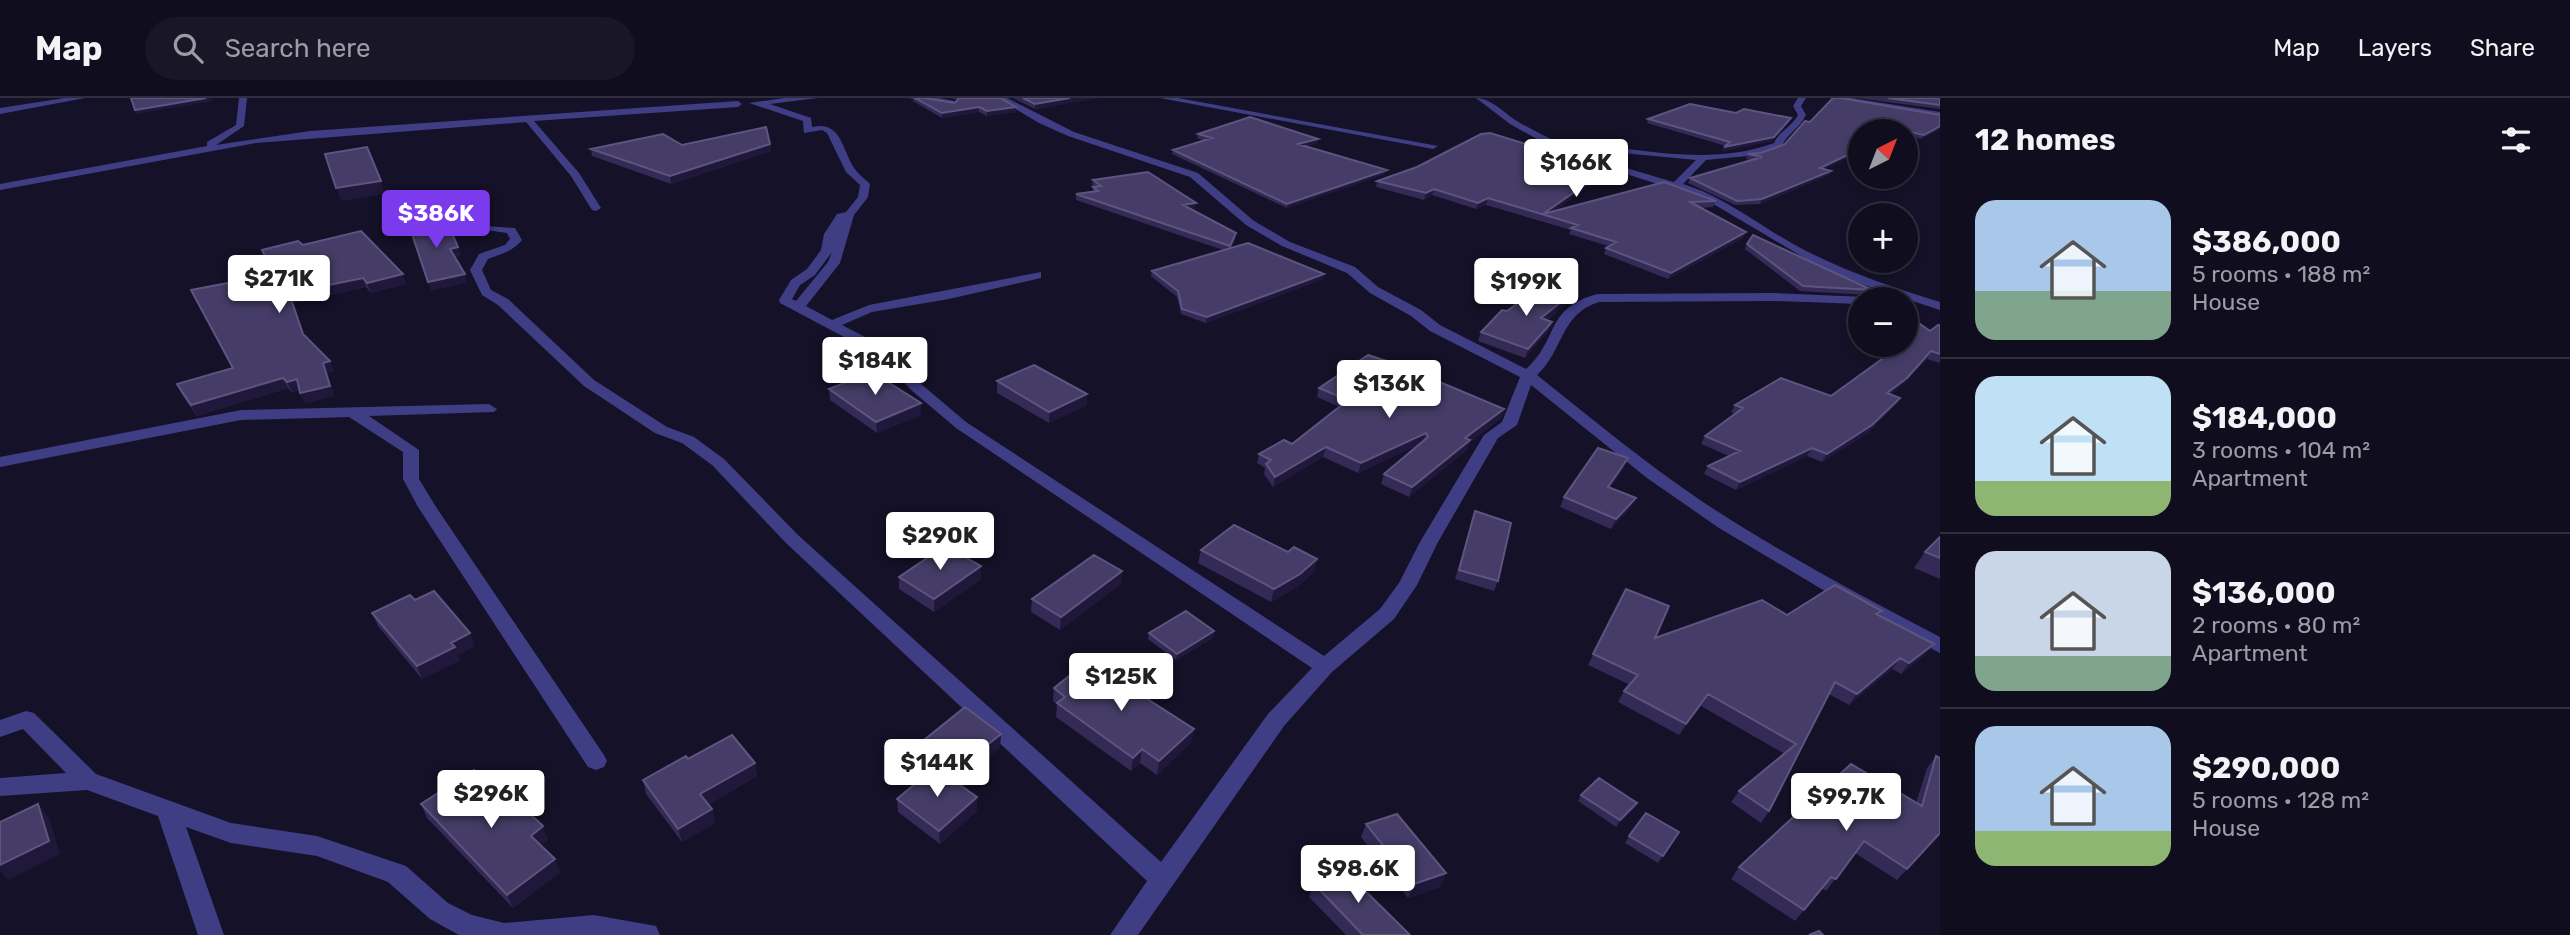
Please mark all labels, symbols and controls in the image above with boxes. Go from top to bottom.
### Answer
search box [145,17,635,80]
text: Map [35,29,103,68]
icon: search [169,29,207,67]
text: Search here [225,33,370,64]
text: Map [2273,34,2320,62]
text: Layers [2358,34,2432,62]
text: Share [2470,34,2535,62]
north arrow [1848,119,1918,189]
map controls [1848,119,1918,357]
icon: filters [2497,121,2535,159]
text: 12 homes [1975,122,2116,158]
pin: $166K [1527,140,1625,199]
text: $166K [1540,148,1612,176]
pin: $386K [387,190,485,250]
text: $386K [398,199,474,227]
button: + [1848,203,1918,273]
text: $386,000 [2192,224,2341,260]
icon: home [2031,228,2115,312]
pin: $271K [230,256,328,315]
pin: $199K [1477,258,1575,318]
text: 5 rooms · 188 m² [2192,260,2370,288]
text: $271K [244,264,314,292]
text: $199K [1490,267,1562,295]
button: − [1848,287,1918,357]
text: House [2192,288,2260,316]
pin: $184K [826,338,924,397]
text: $184K [838,346,912,374]
pin: $136K [1340,360,1438,420]
text: $136K [1353,369,1425,397]
text: $184,000 [2192,400,2337,436]
icon: home [2031,404,2115,488]
text: 3 rooms · 104 m² [2192,436,2370,464]
text: Apartment [2192,464,2308,492]
pin: $290K [891,512,989,572]
text: $290K [902,521,978,549]
text: $136,000 [2192,575,2336,611]
icon: home [2031,579,2115,663]
text: 2 rooms · 80 m² [2192,611,2360,639]
text: Apartment [2192,639,2308,667]
pin: $125K [1072,654,1170,713]
text: $125K [1085,662,1157,690]
pin: $144K [888,740,986,799]
text: $144K [900,748,974,776]
text: $290,000 [2192,750,2340,786]
icon: home [2031,754,2115,838]
pin: $296K [442,770,540,830]
pin: $99.7K [1789,774,1903,833]
text: $296K [453,779,529,807]
text: $99.7K [1807,782,1885,810]
text: 5 rooms · 128 m² [2192,786,2369,814]
text: House [2192,814,2260,842]
pin: $98.6K [1301,846,1415,905]
text: $98.6K [1317,854,1399,882]

